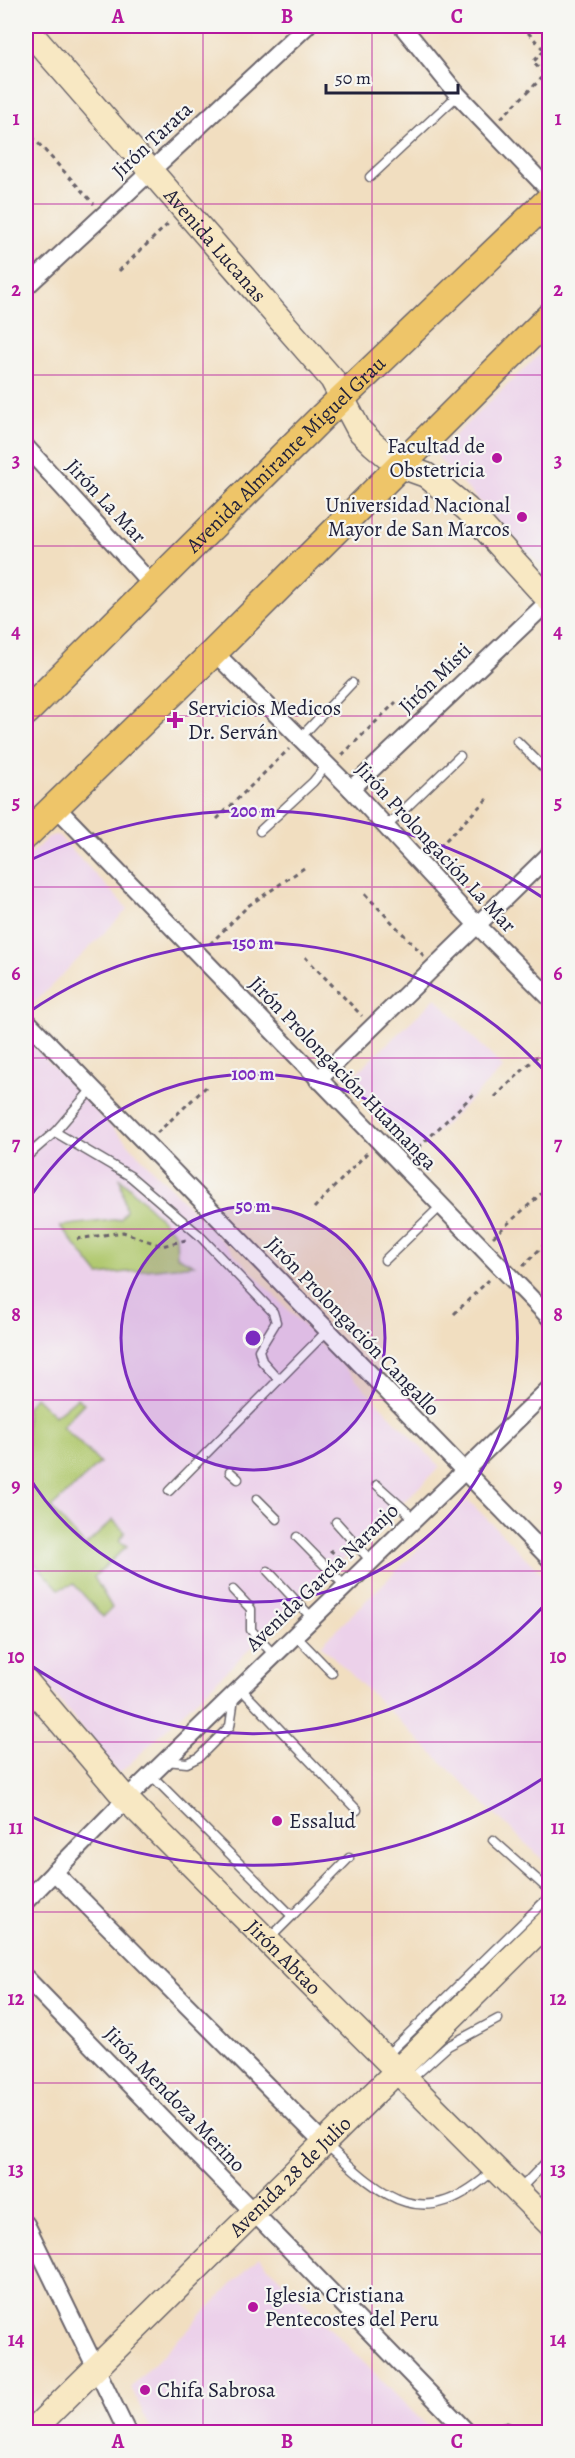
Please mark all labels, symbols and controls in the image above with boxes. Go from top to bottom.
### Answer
text: A [111,3,125,30]
text: B [281,3,293,30]
text: C [451,3,463,30]
scale bar [326,57,458,95]
text: 50 m [335,66,371,90]
street label: Jirón Tarata [106,95,199,185]
text: 1 [12,105,20,132]
text: 1 [554,105,562,132]
street label: Avenida Lucanas [157,181,273,308]
text: 2 [11,276,21,303]
text: 2 [553,276,563,303]
street label: Avenida Almirante Miguel Grau [179,349,392,560]
place label: Facultad de Obstetricia [387,432,485,484]
text: 3 [12,447,20,474]
text: 3 [554,447,562,474]
marker: Facultad de Obstetricia [490,451,504,465]
street label: Jirón La Mar [60,453,152,549]
place label: Universidad Nacional Mayor de San Marcos [325,491,510,543]
marker: Universidad Nacional Mayor de San Marcos [515,510,529,524]
text: 4 [11,618,21,645]
text: 4 [553,618,563,645]
street label: Jirón Misti [392,636,478,720]
place label: Servicios Medicos Dr. Serván [188,694,341,746]
marker: Servicios Medicos Dr. Serván [166,711,184,729]
street label: Jirón Prolongación La Mar [349,756,523,938]
text: 5 [12,789,20,816]
text: 5 [554,789,562,816]
text: 200 m [230,799,276,823]
text: 150 m [232,931,274,955]
text: 6 [11,960,21,987]
text: 6 [553,960,563,987]
street label: Jirón Prolongación Huamanga [243,970,443,1176]
text: 100 m [232,1062,274,1086]
text: 7 [12,1130,21,1157]
text: 7 [554,1130,563,1157]
text: 50 m [236,1194,270,1218]
street label: Jirón Prolongación Cangallo [260,1230,446,1422]
text: 8 [11,1301,21,1328]
text: 8 [553,1301,563,1328]
centre of rings [243,1328,263,1348]
text: 9 [11,1472,21,1499]
text: 9 [553,1472,563,1499]
street label: Avenida García Naranjo [239,1497,405,1658]
text: 10 [7,1643,25,1670]
text: 10 [549,1643,567,1670]
place label: Essalud [289,1807,357,1835]
text: 11 [9,1814,23,1841]
marker: Essalud [270,1814,284,1828]
text: 11 [551,1814,565,1841]
street label: Jirón Abtao [240,1913,328,2001]
text: 12 [8,1985,25,2012]
text: 12 [550,1985,567,2012]
street label: Jirón Mendoza Merino [98,2020,252,2178]
street label: Avenida 28 de Julio [222,2110,357,2244]
text: 13 [8,2156,24,2183]
text: 13 [550,2156,566,2183]
place label: Iglesia Cristiana Pentecostes del Peru [265,2281,439,2333]
marker: Iglesia Cristiana Pentecostes del Peru [246,2300,260,2314]
text: 14 [8,2326,25,2353]
text: 14 [550,2326,567,2353]
place label: Chifa Sabrosa [157,2376,276,2404]
marker: Chifa Sabrosa [138,2383,152,2397]
text: A [111,2428,125,2455]
text: B [281,2428,293,2455]
text: C [451,2428,463,2455]

